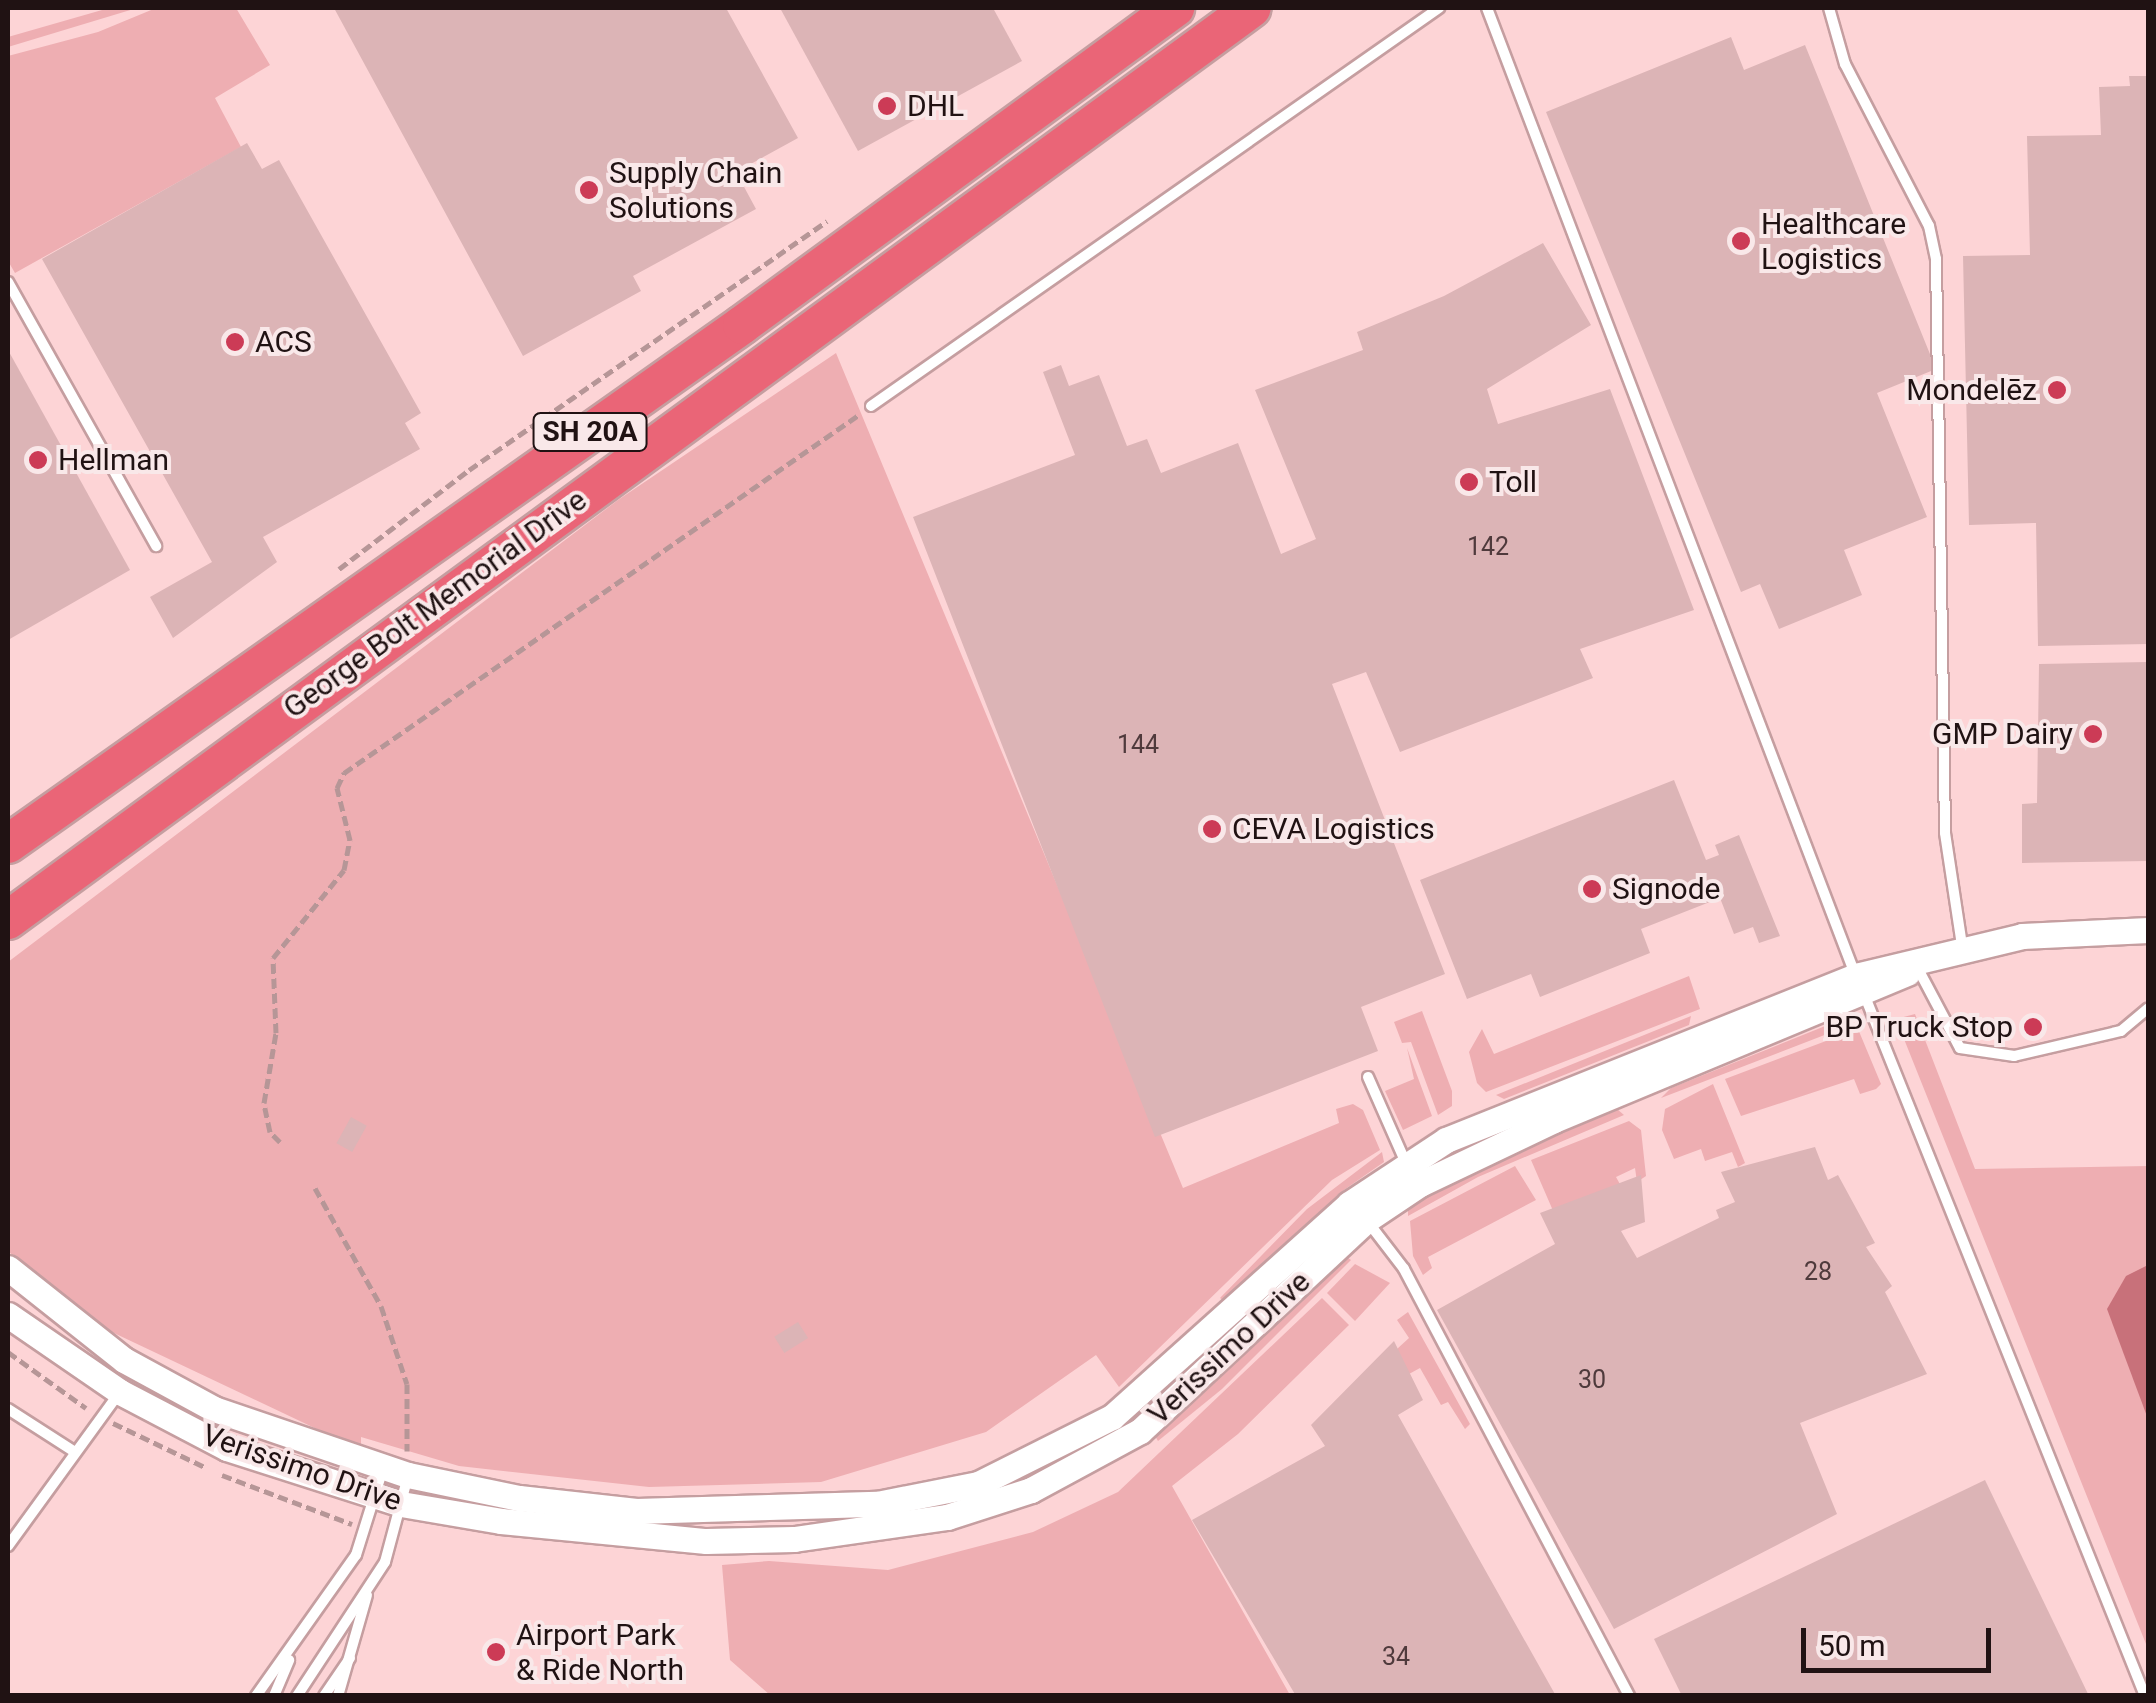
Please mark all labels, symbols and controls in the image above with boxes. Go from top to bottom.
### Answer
place label: DHL [907,88,964,124]
marker: DHL [876,95,898,117]
place label: Supply Chain Solutions [609,155,782,226]
marker: Supply Chain Solutions [578,179,600,201]
place label: Healthcare Logistics [1761,206,1906,276]
marker: Healthcare Logistics [1730,230,1752,252]
place label: ACS [255,324,312,360]
marker: ACS [224,331,246,353]
place label: Mondelēz [1906,372,2037,408]
marker: Mondelēz [2046,379,2068,401]
road number: SH 20A [532,409,648,455]
place label: Hellman [58,442,169,478]
marker: Hellman [27,449,49,471]
place label: Toll [1489,464,1537,500]
marker: Toll [1458,471,1480,493]
street label: George Bolt Memorial Drive [277,482,593,726]
house number: 142 [1467,532,1509,562]
place label: GMP Dairy [1932,716,2073,752]
marker: GMP Dairy [2082,723,2104,745]
house number: 144 [1117,730,1159,760]
place label: CEVA Logistics [1232,811,1435,847]
marker: CEVA Logistics [1201,818,1223,840]
place label: Signode [1612,871,1720,907]
marker: Signode [1581,878,1603,900]
place label: BP Truck Stop [1825,1009,2013,1045]
marker: BP Truck Stop [2022,1016,2044,1038]
house number: 28 [1804,1257,1832,1287]
street label: Verissimo Drive [1141,1264,1317,1432]
house number: 30 [1578,1365,1606,1395]
street label: Verissimo Drive [198,1417,406,1519]
scale bar [1806,1608,1996,1670]
place label: Airport Park & Ride North [516,1617,684,1688]
text: 50 m [1818,1628,1885,1663]
marker: Airport Park & Ride North [485,1641,507,1663]
house number: 34 [1382,1642,1410,1672]

